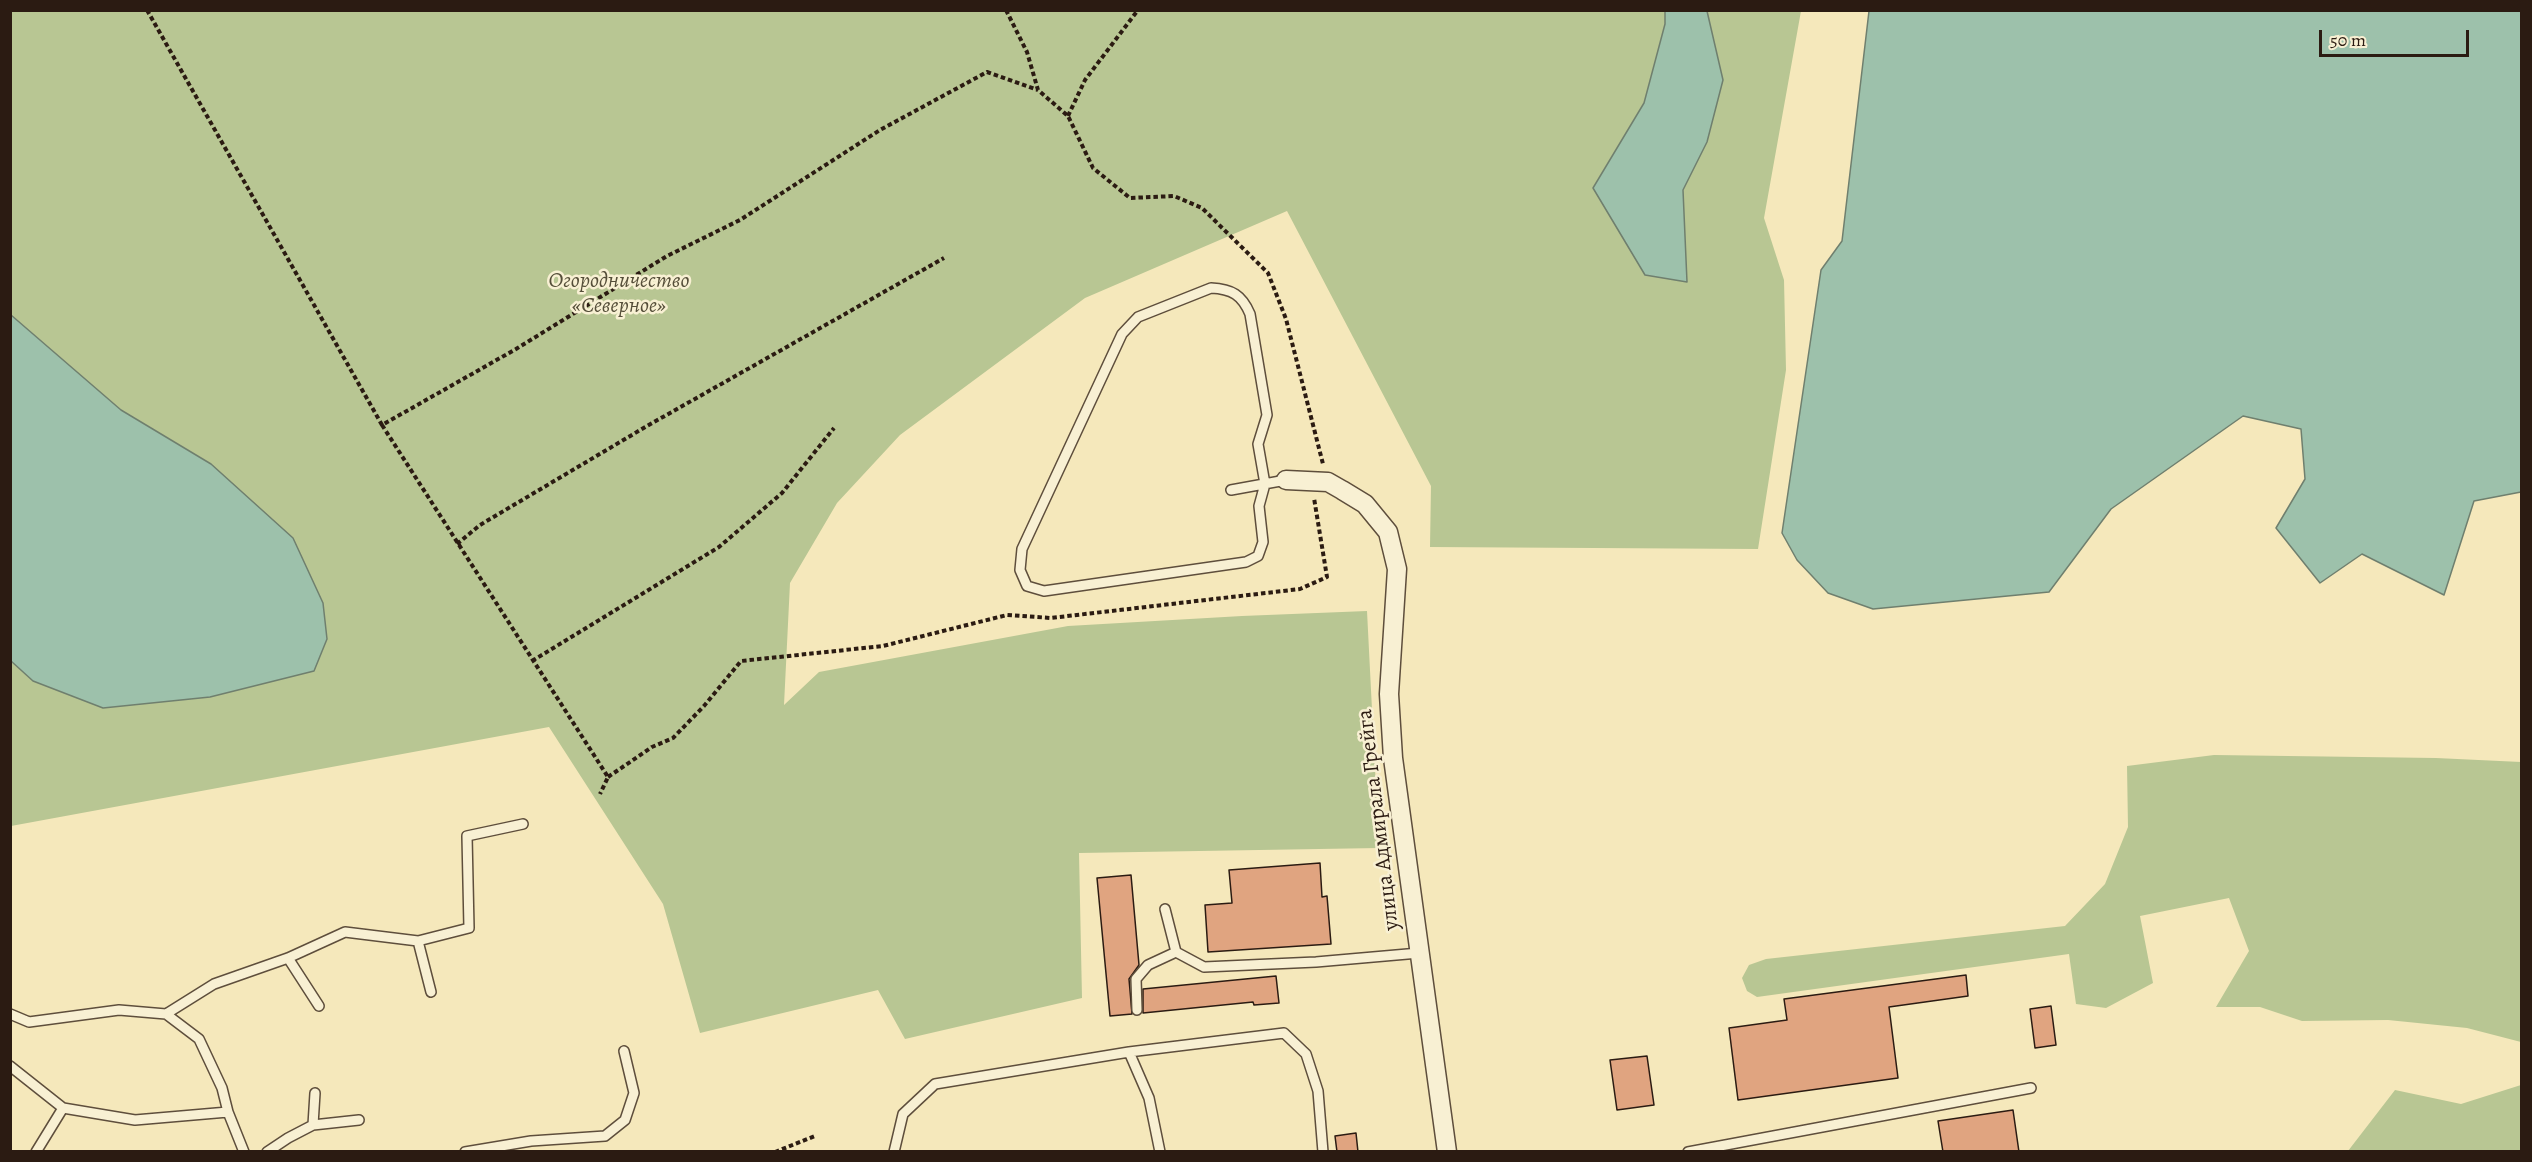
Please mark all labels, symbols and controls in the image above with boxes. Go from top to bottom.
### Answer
scale bar [2322,18,2472,56]
text: 50 m [2330,28,2366,52]
park label: Огородничество «Северное» [549,269,689,320]
street label: улица Адмирала Грейга [1352,708,1406,932]

